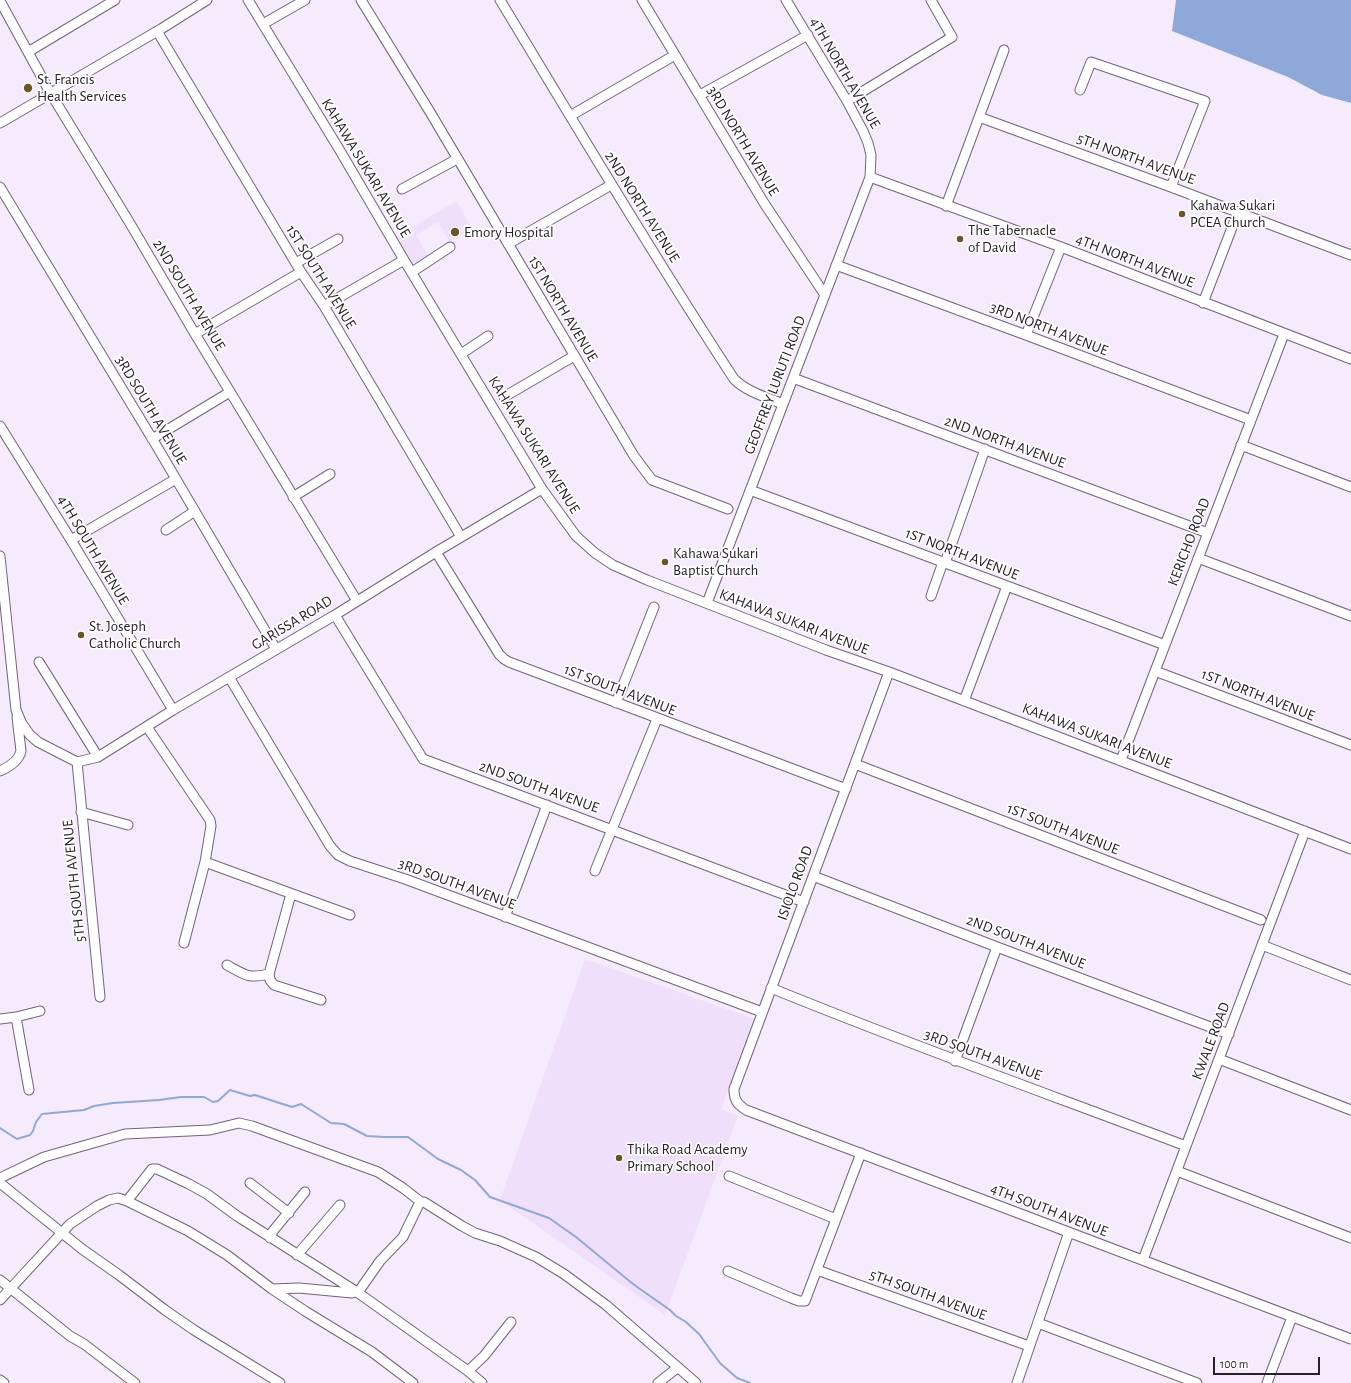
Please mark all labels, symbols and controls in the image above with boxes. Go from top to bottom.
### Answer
street label: 4TH NORTH AVENUE [806,14,884,132]
place label: St. Francis Health Services [37,70,127,105]
marker: St. Francis Health Services [22,82,34,94]
street label: 3RD NORTH AVENUE [703,83,783,199]
street label: KAHAWA SUKARI AVENUE [317,95,415,241]
street label: 5TH NORTH AVENUE [1074,129,1198,189]
street label: 2ND NORTH AVENUE [601,148,683,266]
place label: Kahawa Sukari PCEA Church [1190,196,1275,231]
marker: Kahawa Sukari PCEA Church [1177,209,1187,219]
place label: The Tabernacle of David [968,221,1056,256]
street label: 1ST SOUTH AVENUE [282,222,360,332]
place label: Emory Hospital [464,223,554,241]
marker: Emory Hospital [449,226,461,238]
street label: 4TH NORTH AVENUE [1073,230,1197,292]
marker: The Tabernacle of David [955,234,965,244]
street label: 2ND SOUTH AVENUE [149,236,229,354]
street label: 1ST NORTH AVENUE [524,253,602,365]
street label: 3RD NORTH AVENUE [987,298,1111,360]
street label: GEOFFREY LURUTI ROAD [740,313,810,457]
street label: 3RD SOUTH AVENUE [111,352,191,468]
street label: KAHAWA SUKARI AVENUE [484,373,584,517]
street label: 2ND NORTH AVENUE [942,412,1068,472]
street label: 4TH SOUTH AVENUE [53,492,133,608]
street label: KERICHO ROAD [1164,495,1214,589]
street label: 1ST NORTH AVENUE [903,524,1021,584]
place label: Kahawa Sukari Baptist Church [673,544,758,579]
marker: Kahawa Sukari Baptist Church [660,557,670,567]
street label: KAHAWA SUKARI AVENUE [717,585,871,659]
street label: GARISSA ROAD [248,592,336,654]
place label: St. Joseph Catholic Church [89,617,181,652]
marker: St. Joseph Catholic Church [76,630,86,640]
street label: 1ST SOUTH AVENUE [561,660,679,720]
street label: 1ST NORTH AVENUE [1199,665,1317,725]
street label: KAHAWA SUKARI AVENUE [1020,699,1174,773]
street label: 2ND SOUTH AVENUE [477,757,601,817]
street label: 1ST SOUTH AVENUE [1004,799,1122,859]
street label: 5TH SOUTH AVENUE [59,819,89,943]
street label: ISIOLO ROAD [773,843,817,923]
street label: 3RD SOUTH AVENUE [396,854,518,914]
street label: 2ND SOUTH AVENUE [964,911,1088,973]
street label: KWALE ROAD [1188,1000,1234,1082]
street label: 3RD SOUTH AVENUE [922,1025,1044,1085]
place label: Thika Road Academy Primary School [627,1140,748,1175]
marker: Thika Road Academy Primary School [614,1153,624,1163]
street label: 4TH SOUTH AVENUE [988,1179,1110,1241]
street label: 5TH SOUTH AVENUE [867,1265,989,1325]
scale bar [1215,1349,1322,1375]
text: 100 m [1220,1358,1248,1370]

